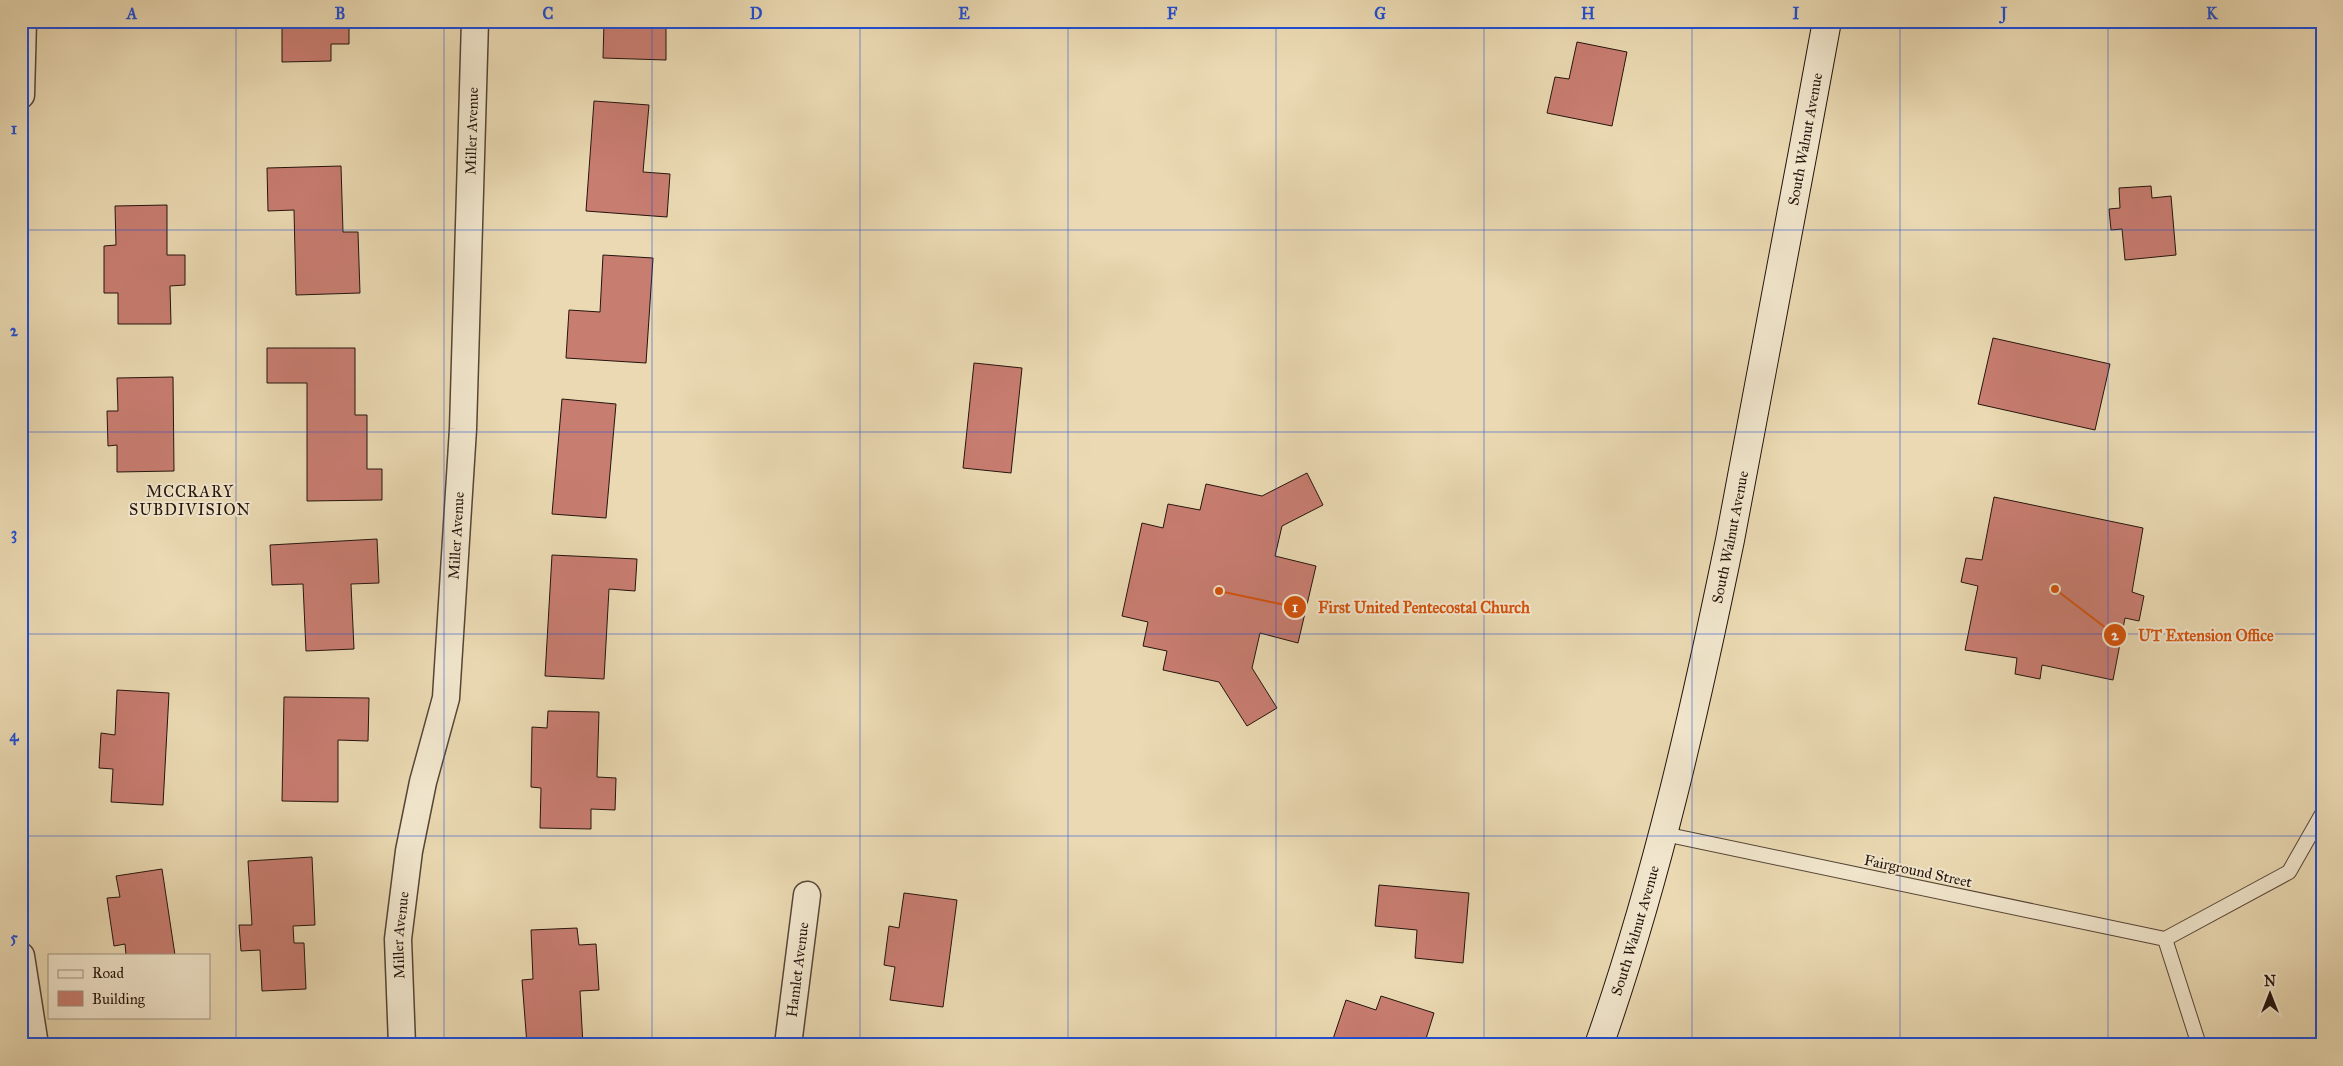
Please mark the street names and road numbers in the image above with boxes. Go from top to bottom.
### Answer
street label: South Walnut Avenue [1784,71,1826,207]
street label: Miller Avenue [461,87,482,175]
street label: South Walnut Avenue [1708,469,1752,605]
street label: Miller Avenue [445,491,468,580]
street label: Fairground Street [1862,851,1974,891]
street label: South Walnut Avenue [1607,864,1663,998]
street label: Miller Avenue [389,890,413,979]
street label: Hamlet Avenue [783,921,813,1018]

